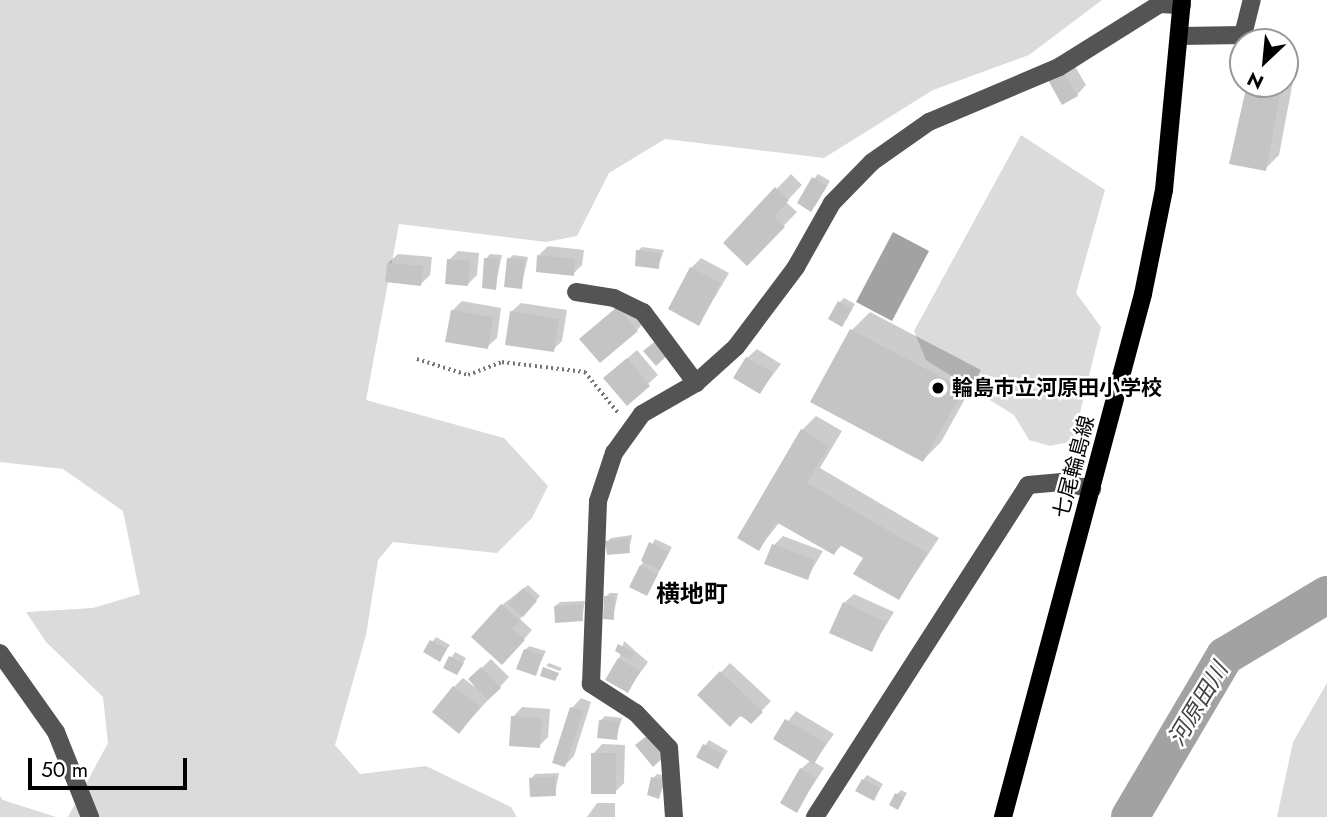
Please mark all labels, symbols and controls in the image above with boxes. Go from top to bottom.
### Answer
north arrow [1229,28,1299,98]
text: N [1243,65,1268,96]
place label: 輪島市立河原田小学校 [952,375,1162,401]
marker: 輪島市立河原田小学校 [930,380,946,396]
street label: 七尾輪島線 [1048,413,1100,521]
district label: 横地町 [656,580,728,608]
water label: 河原田川 [1162,657,1234,751]
scale bar [32,744,191,788]
text: 50 m [41,755,88,785]

